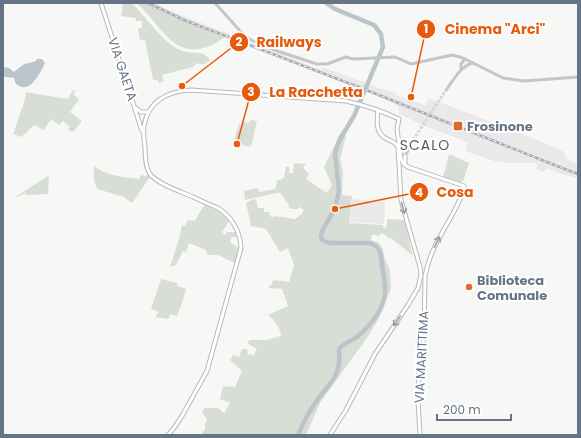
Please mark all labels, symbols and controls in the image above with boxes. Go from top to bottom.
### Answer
callout: Cinema "Arci" [416,16,553,42]
text: Cinema "Arci" [445,19,546,39]
text: 1 [424,20,428,37]
callout: Railways [229,29,330,55]
text: Railways [256,32,322,52]
text: 2 [236,33,243,50]
street label: VIA GAETA [103,35,142,103]
callout: La Racchetta [241,79,371,105]
text: La Racchetta [269,82,363,102]
text: 3 [247,83,255,100]
place label: Frosinone [467,117,533,136]
marker: Frosinone [452,120,464,132]
district label: SCALO [400,135,450,155]
callout: Cosa [409,179,482,205]
text: Cosa [437,182,473,202]
text: 4 [415,184,423,201]
one-way arrow [400,202,407,215]
one-way arrow [434,236,441,248]
place label: Biblioteca Comunale [477,271,547,305]
marker: Biblioteca Comunale [464,282,474,292]
street label: VIA MARITTIMA [410,310,433,404]
one-way arrow [393,315,401,326]
scale bar [437,396,511,422]
text: 200 m [443,401,481,418]

